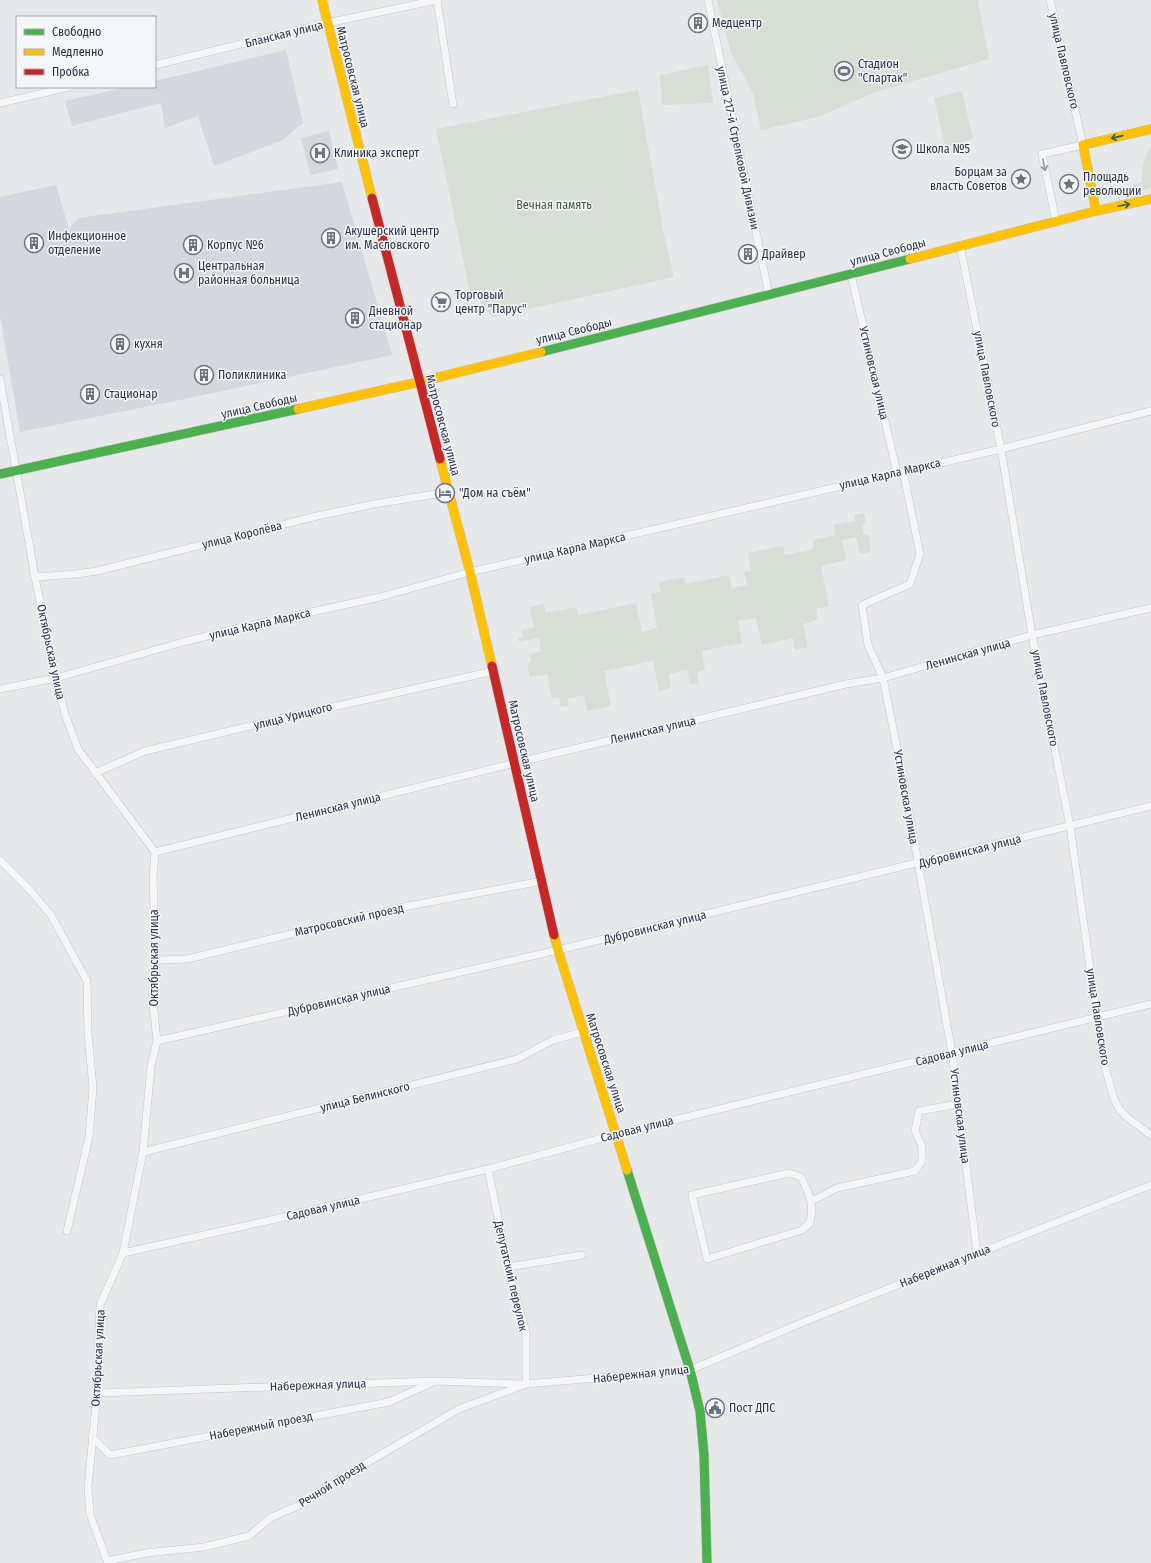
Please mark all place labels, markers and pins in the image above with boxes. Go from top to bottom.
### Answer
building icon: Медцентр [687,12,709,34]
place label: Медцентр [712,16,762,30]
place label: Стадион "Спартак" [858,57,907,85]
sports icon: Стадион "Спартак" [833,60,855,82]
school or university icon: Школа №5 [891,138,913,160]
hospital icon: Клиника эксперт [309,142,331,164]
place label: Школа №5 [916,142,971,156]
place label: Клиника эксперт [334,146,419,160]
place label: Борцам за власть Советов [930,165,1007,193]
place icon: Борцам за власть Советов [1010,168,1032,190]
place label: Площадь революции [1083,170,1141,198]
place icon: Площадь революции [1058,173,1080,195]
place label: Акушерский центр им. Масловского [345,224,439,252]
building icon: Акушерский центр им. Масловского [320,227,342,249]
place label: Инфекционное отделение [48,229,126,257]
building icon: Инфекционное отделение [23,232,45,254]
building icon: Корпус №6 [182,234,204,256]
place label: Корпус №6 [207,238,264,252]
building icon: Драйвер [737,243,759,265]
place label: Драйвер [761,247,806,261]
place label: Центральная районная больница [198,259,300,287]
hospital icon: Центральная районная больница [173,262,195,284]
place label: Торговый центр "Парус" [455,288,527,316]
supermarket icon: Торговый центр "Парус" [430,291,452,313]
place label: Дневной стационар [368,304,422,332]
building icon: Дневной стационар [344,307,366,329]
building icon: кухня [109,333,131,355]
place label: кухня [134,337,163,351]
building icon: Поликлиника [193,364,215,386]
place label: Поликлиника [218,368,287,382]
building icon: Стационар [79,383,101,405]
place label: Стационар [104,387,158,401]
hotel icon: "Дом на съём" [434,482,456,504]
place label: "Дом на съём" [459,486,531,500]
public building icon: Пост ДПС [704,1397,726,1419]
place label: Пост ДПС [729,1401,775,1415]

